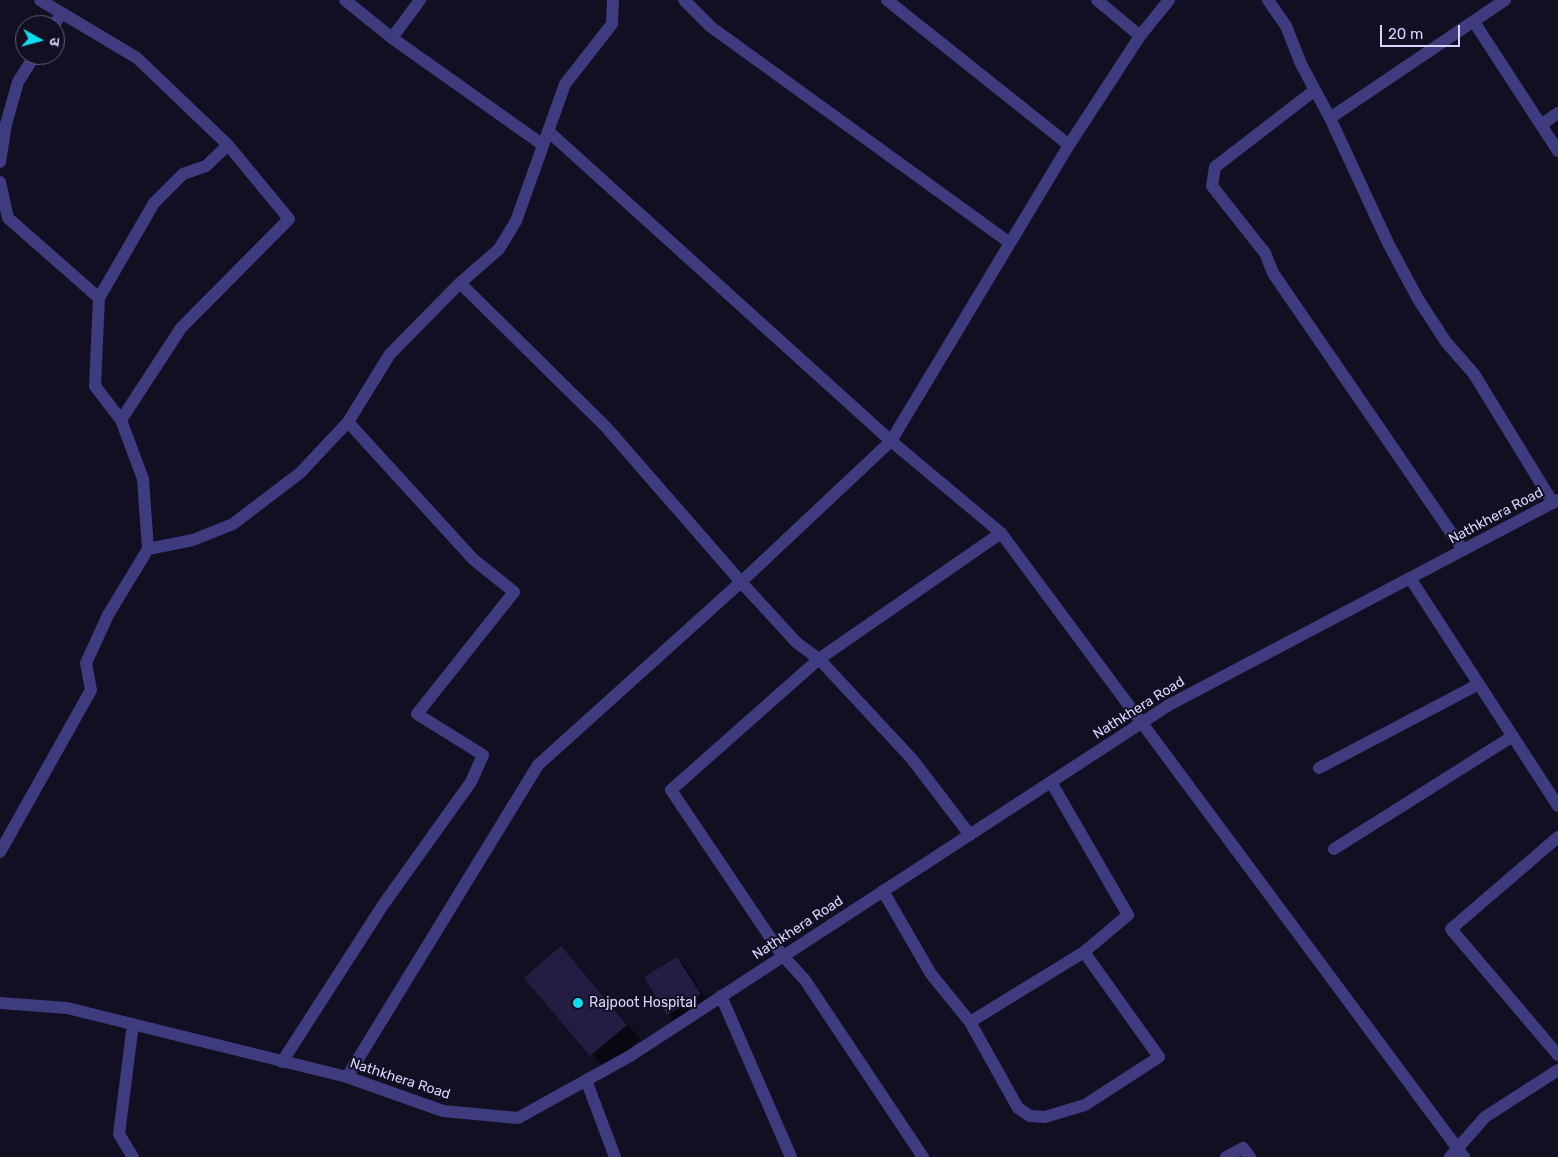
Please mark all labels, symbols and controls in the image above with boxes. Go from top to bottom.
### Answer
north arrow [15,15,65,65]
scale bar [1383,15,1463,47]
text: 20 m [1388,25,1423,43]
text: उ [45,37,63,47]
street label: Nathkhera Road [1446,484,1546,548]
street label: Nathkhera Road [1090,673,1188,743]
street label: Nathkhera Road [750,892,846,964]
place label: Rajpoot Hospital [589,995,696,1011]
marker: Rajpoot Hospital [571,996,585,1010]
street label: Nathkhera Road [348,1055,452,1103]

